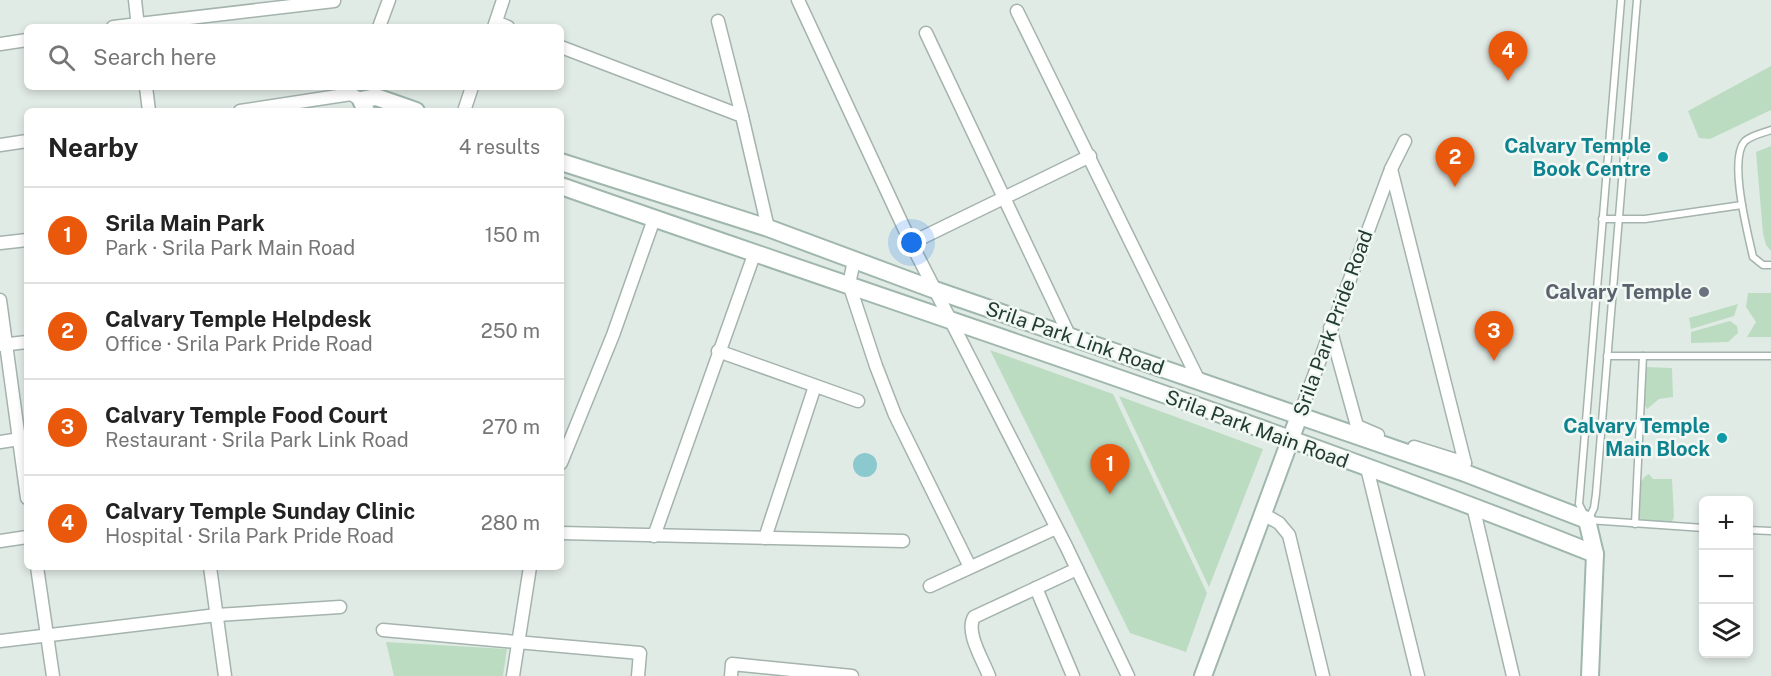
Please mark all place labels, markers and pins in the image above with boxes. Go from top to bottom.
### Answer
pin: 4 [1488,32,1528,81]
place label: Calvary Temple Book Centre [1504,134,1651,181]
pin: 2 [1436,138,1474,187]
marker: Calvary Temple Book Centre [1656,150,1670,164]
place label: Calvary Temple [1545,280,1692,304]
marker: Calvary Temple [1697,285,1711,299]
pin: 3 [1474,312,1514,361]
place label: Calvary Temple Main Block [1563,414,1710,461]
marker: Calvary Temple Main Block [1715,431,1729,445]
pin: 1 [1090,444,1130,494]

